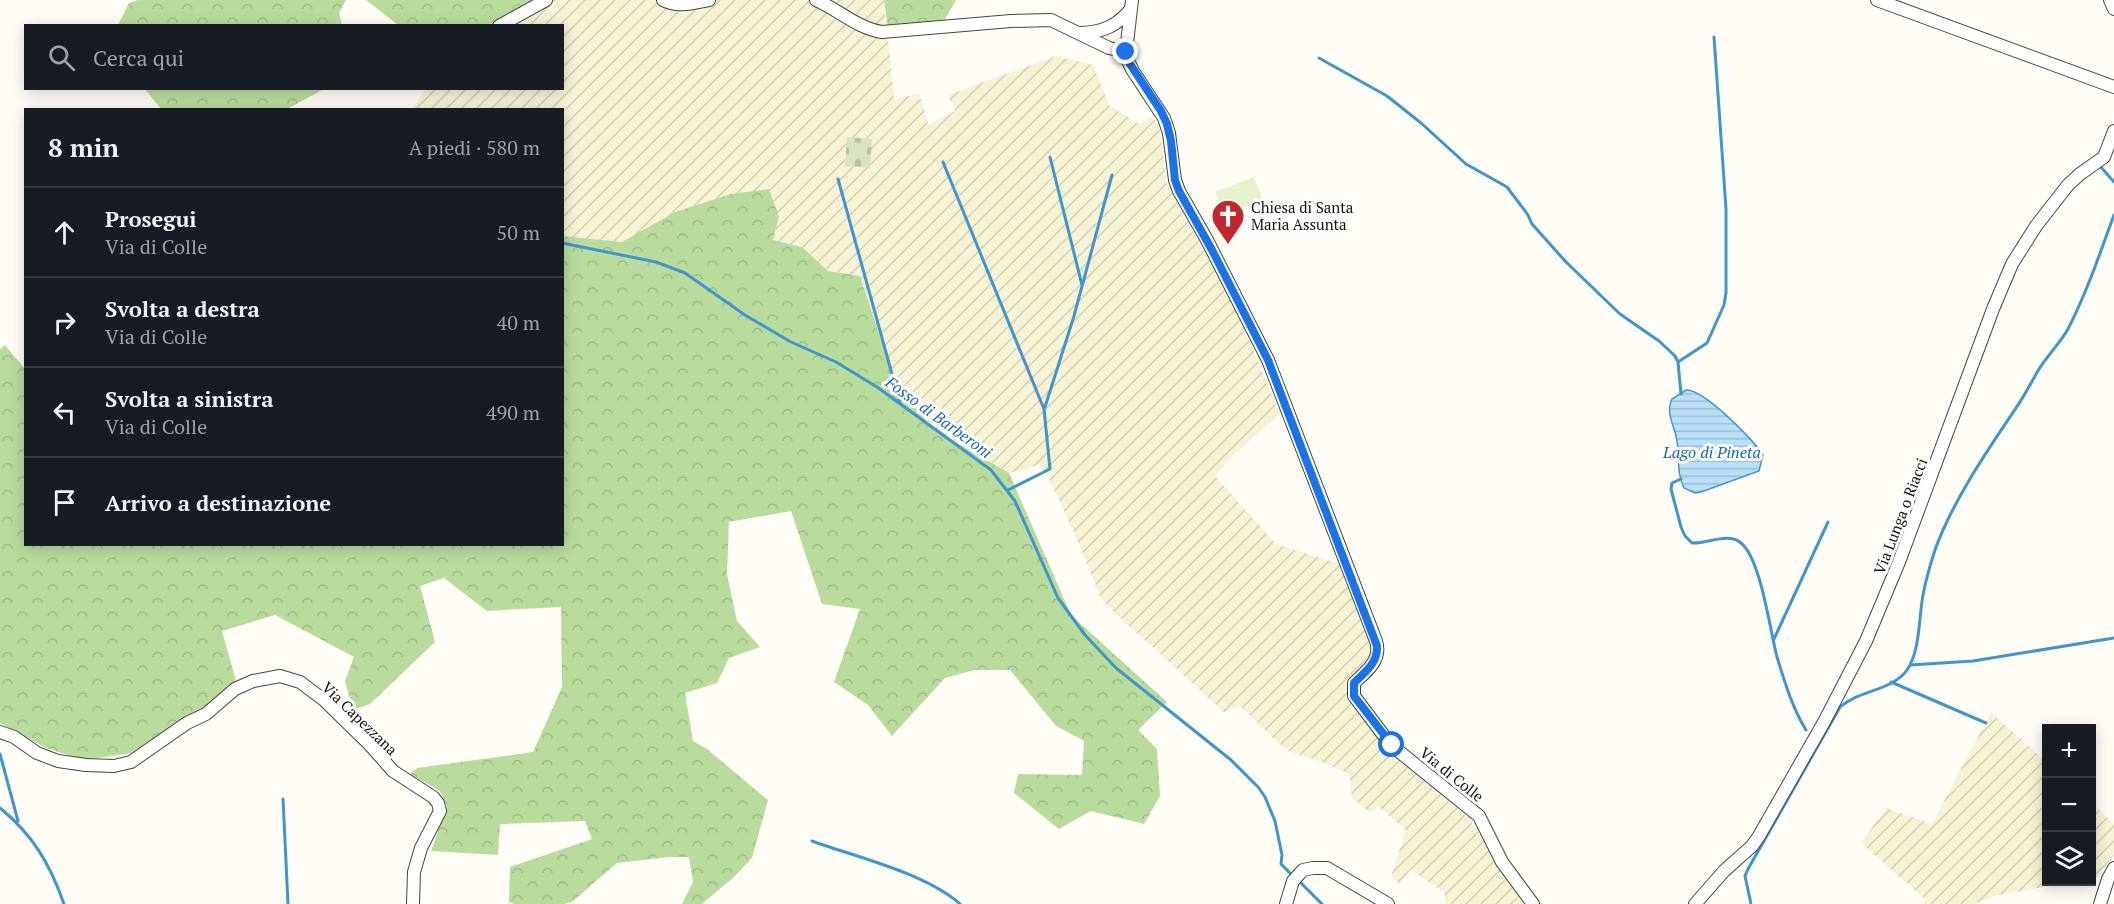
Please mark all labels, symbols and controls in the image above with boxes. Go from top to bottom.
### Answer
search box [24,24,564,90]
route end [1112,38,1138,64]
icon: search [45,41,78,74]
text: Cerca qui [93,43,184,72]
text: 8 min [48,130,119,164]
text: A piedi · 580 m [409,134,540,161]
place label: Chiesa di Santa Maria Assunta [1251,197,1354,234]
church icon: Chiesa di Santa Maria Assunta [1210,198,1246,245]
text: Prosegui [105,204,197,233]
icon: ahead [48,216,81,249]
text: 50 m [497,219,540,246]
text: Via di Colle [105,233,207,260]
text: Svolta a destra [105,294,260,323]
icon: right [48,306,81,339]
text: 40 m [497,309,540,336]
text: Via di Colle [105,323,207,350]
water label: Fosso di Barberoni [880,370,997,463]
text: Svolta a sinistra [105,384,274,413]
icon: left [48,396,81,429]
text: 490 m [486,399,540,426]
text: Via di Colle [105,413,207,440]
water label: Lago di Pineta [1662,441,1761,463]
street label: Via Lunga o Riacci [1869,455,1931,577]
icon: arrive [48,486,81,519]
text: Arrivo a destinazione [105,488,331,517]
street label: Via Capezzana [318,677,402,759]
map controls [2042,724,2096,886]
button: + [2042,724,2096,778]
route start [1378,731,1404,757]
street label: Via di Colle [1416,742,1488,806]
button: − [2042,778,2096,832]
button: layers [2042,832,2096,886]

